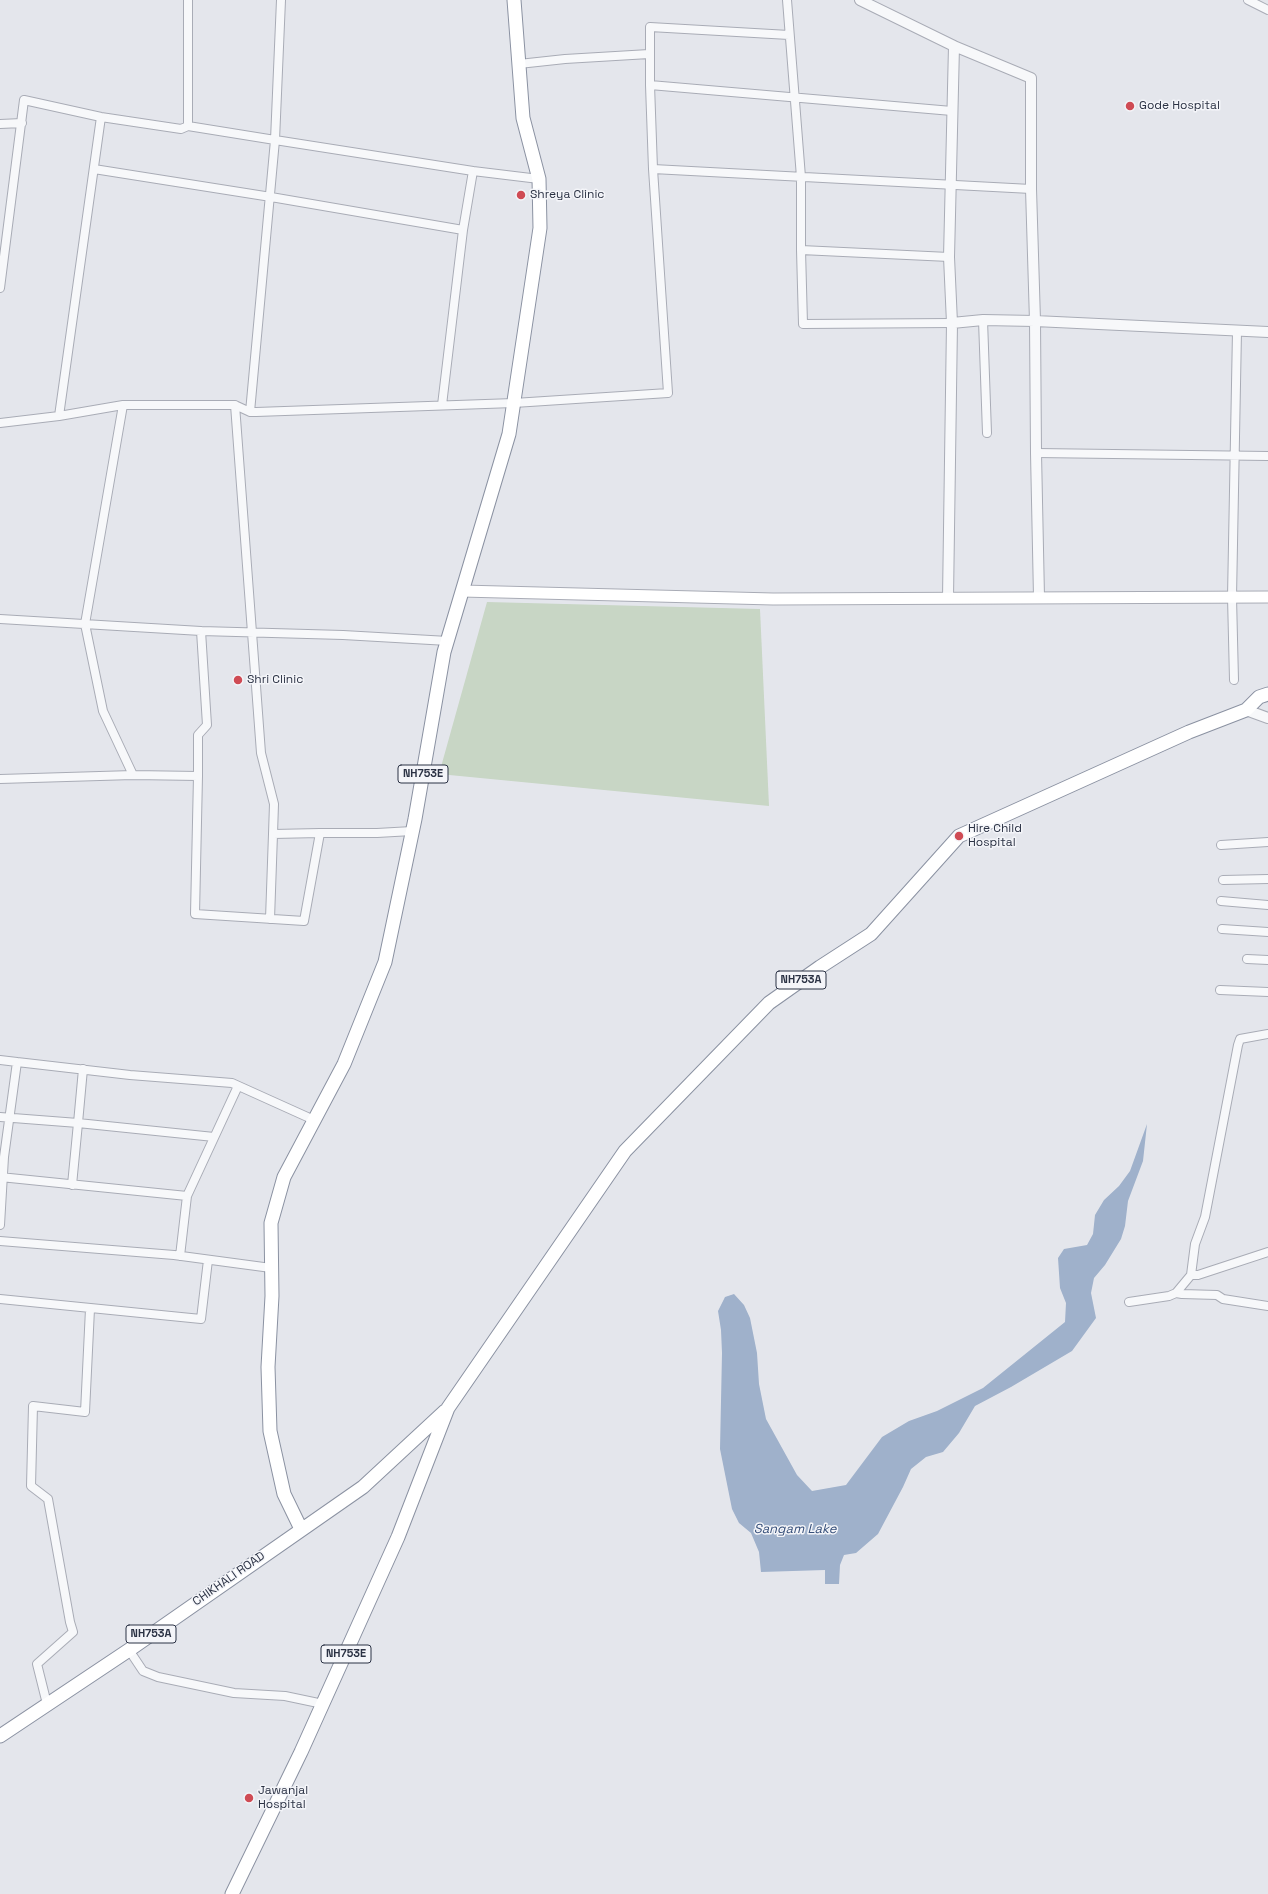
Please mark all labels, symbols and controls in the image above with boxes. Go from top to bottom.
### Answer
place label: Gode Hospital [1139,99,1220,113]
marker: Gode Hospital [1124,100,1136,112]
place label: Shreya Clinic [530,188,605,202]
marker: Shreya Clinic [515,189,527,201]
place label: Shri Clinic [247,673,303,687]
marker: Shri Clinic [232,674,244,686]
road number: NH753E [398,765,448,783]
place label: Hire Child Hospital [968,822,1022,850]
marker: Hire Child Hospital [953,830,965,842]
road number: NH753A [776,971,826,989]
water label: Sangam Lake [754,1521,836,1537]
street label: CHIKHALI ROAD [190,1549,268,1609]
road number: NH753A [126,1625,176,1643]
road number: NH753E [321,1645,371,1663]
place label: Jawanjal Hospital [258,1784,308,1812]
marker: Jawanjal Hospital [243,1792,255,1804]

